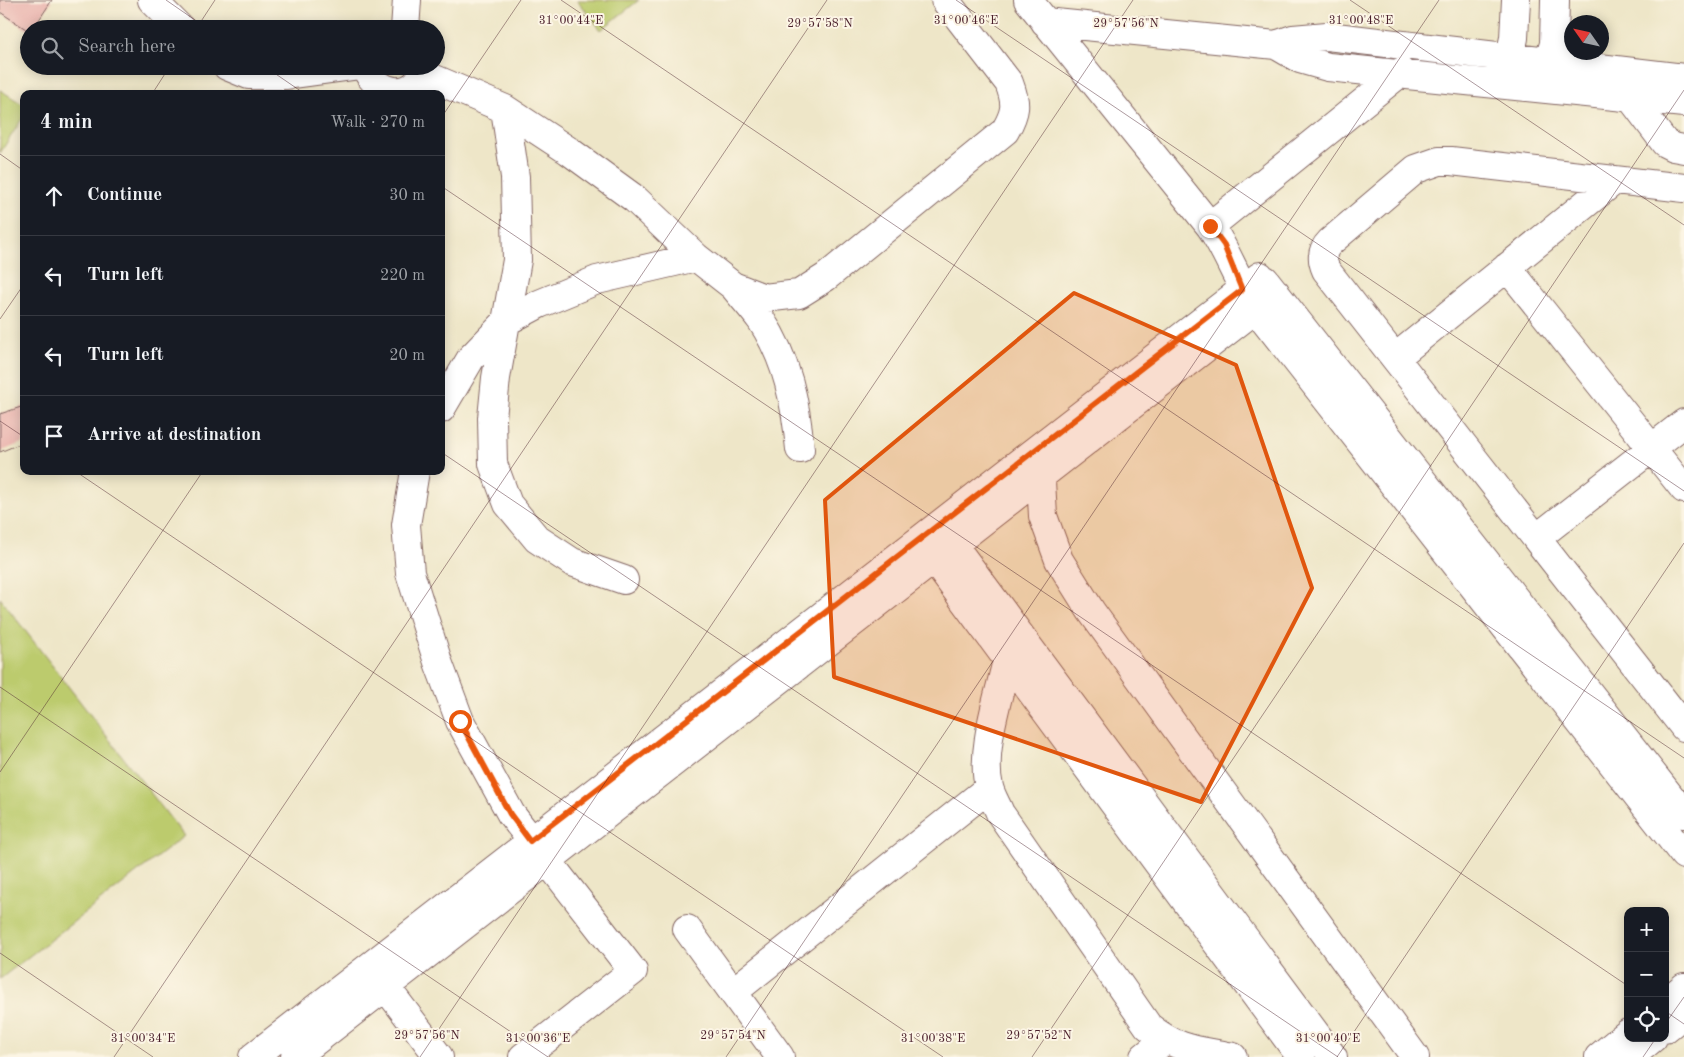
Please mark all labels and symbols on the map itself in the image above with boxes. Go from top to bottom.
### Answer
text: 31°00'44"E [539,15,603,27]
text: 31°00'46"E [934,15,998,27]
text: 31°00'48"E [1329,15,1393,27]
north arrow [1564,15,1609,60]
text: 29°57'58"N [787,17,853,30]
text: 29°57'56"N [1093,17,1159,30]
route end [1199,215,1222,238]
route start [449,710,472,733]
text: 29°57'56"N [394,1029,460,1042]
text: 29°57'54"N [700,1029,766,1042]
text: 29°57'52"N [1006,1029,1072,1042]
text: 31°00'34"E [111,1033,175,1045]
text: 31°00'36"E [506,1033,570,1045]
text: 31°00'38"E [901,1033,965,1045]
text: 31°00'40"E [1296,1033,1360,1045]

